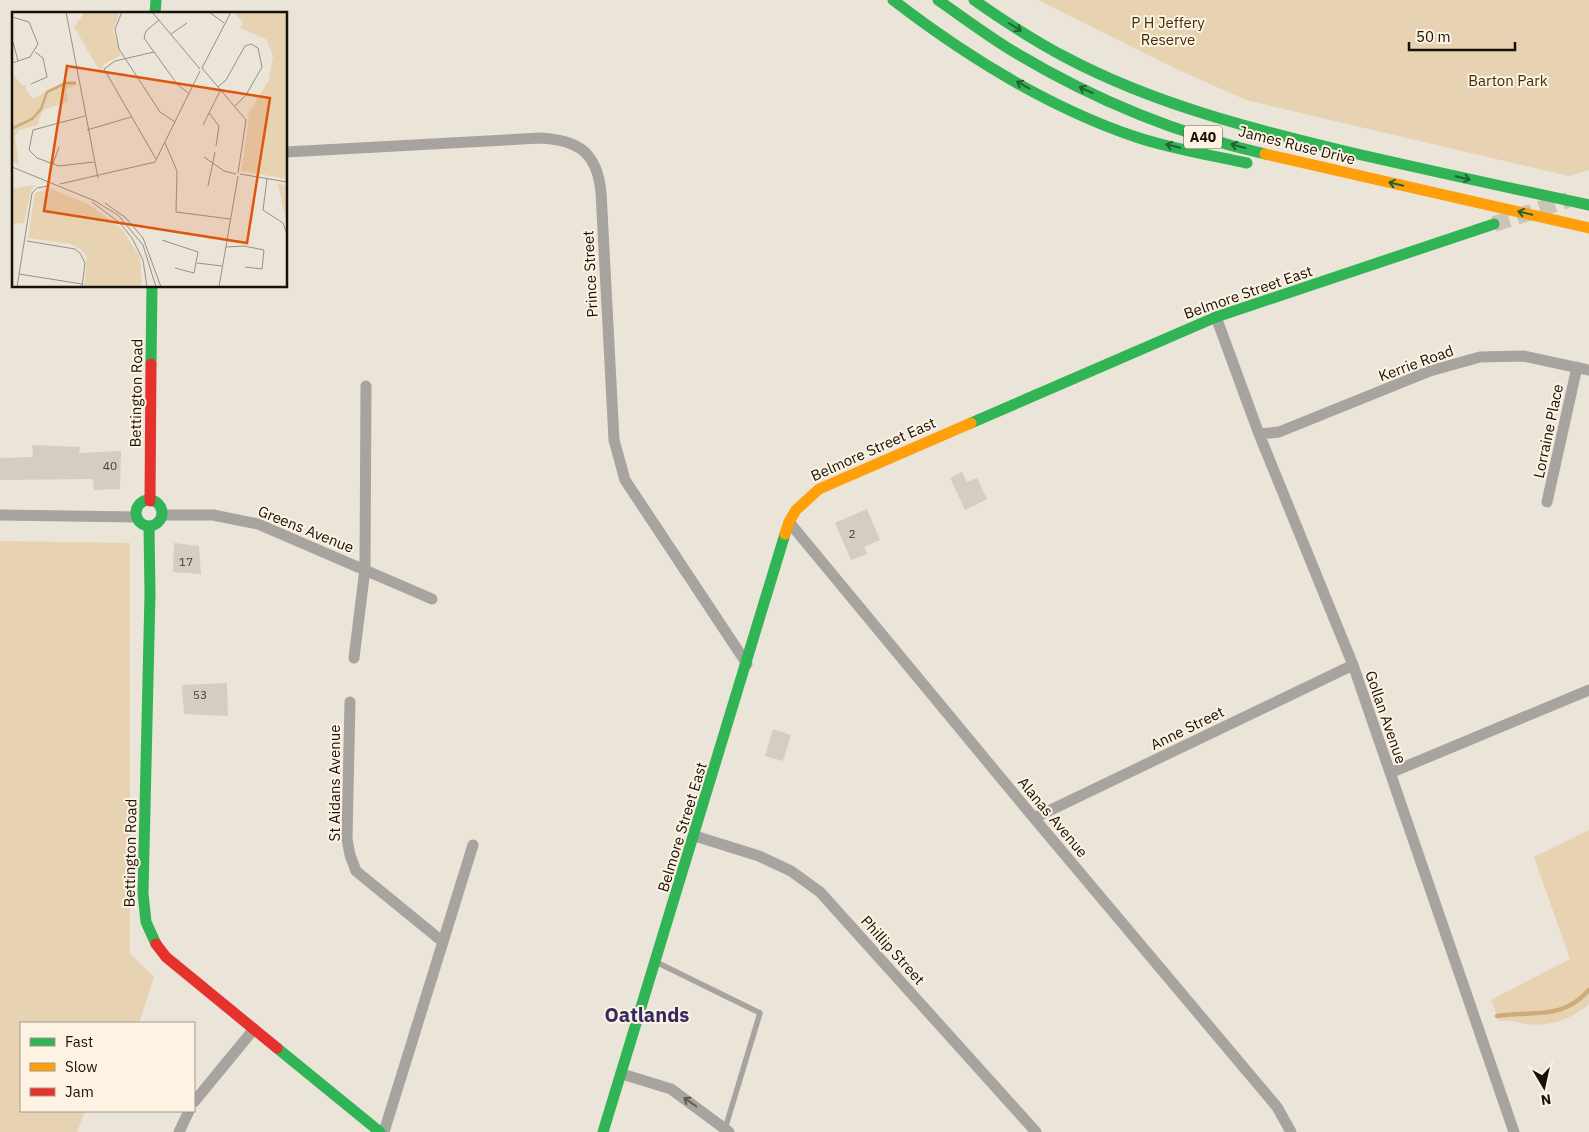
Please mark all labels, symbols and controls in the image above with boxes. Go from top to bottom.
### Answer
inset map [12,12,288,288]
park label: P H Jeffery Reserve [1131,13,1205,49]
scale bar [1409,20,1515,52]
one-way arrow [1007,22,1021,32]
text: 50 m [1416,27,1451,46]
park label: Barton Park [1468,71,1548,90]
one-way arrow [1016,80,1031,90]
one-way arrow [1079,85,1094,95]
street label: James Ruse Drive [1237,121,1357,169]
road number: A40 [1184,125,1222,148]
one-way arrow [1166,141,1182,150]
one-way arrow [1231,141,1247,151]
one-way arrow [1455,174,1471,183]
one-way arrow [1389,179,1405,188]
one-way arrow [1517,208,1533,217]
street label: Prince Street [578,230,602,318]
street label: Belmore Street East [1181,261,1315,323]
street label: Bettington Road [126,338,146,448]
street label: Kerrie Road [1376,341,1456,385]
street label: Lorraine Place [1529,382,1567,480]
street label: Belmore Street East [808,413,938,485]
house number: 40 [103,458,117,473]
street label: Greens Avenue [255,501,357,557]
house number: 2 [848,526,856,541]
house number: 17 [179,554,193,569]
street label: Gollan Avenue [1361,668,1411,766]
house number: 53 [193,687,207,702]
street label: Anne Street [1147,702,1227,754]
street label: St Aidans Avenue [325,724,344,842]
street label: Belmore Street East [653,760,711,894]
street label: Alanas Avenue [1014,773,1092,861]
street label: Bettington Road [120,798,140,908]
street label: Phillip Street [857,911,929,989]
district label: Oatlands [605,1001,689,1028]
legend [20,1022,195,1112]
text: Fast [65,1032,93,1051]
text: Slow [65,1057,98,1076]
north arrow [1519,1062,1569,1112]
text: Jam [65,1082,94,1101]
text: N [1540,1090,1552,1110]
one-way arrow [683,1097,697,1107]

